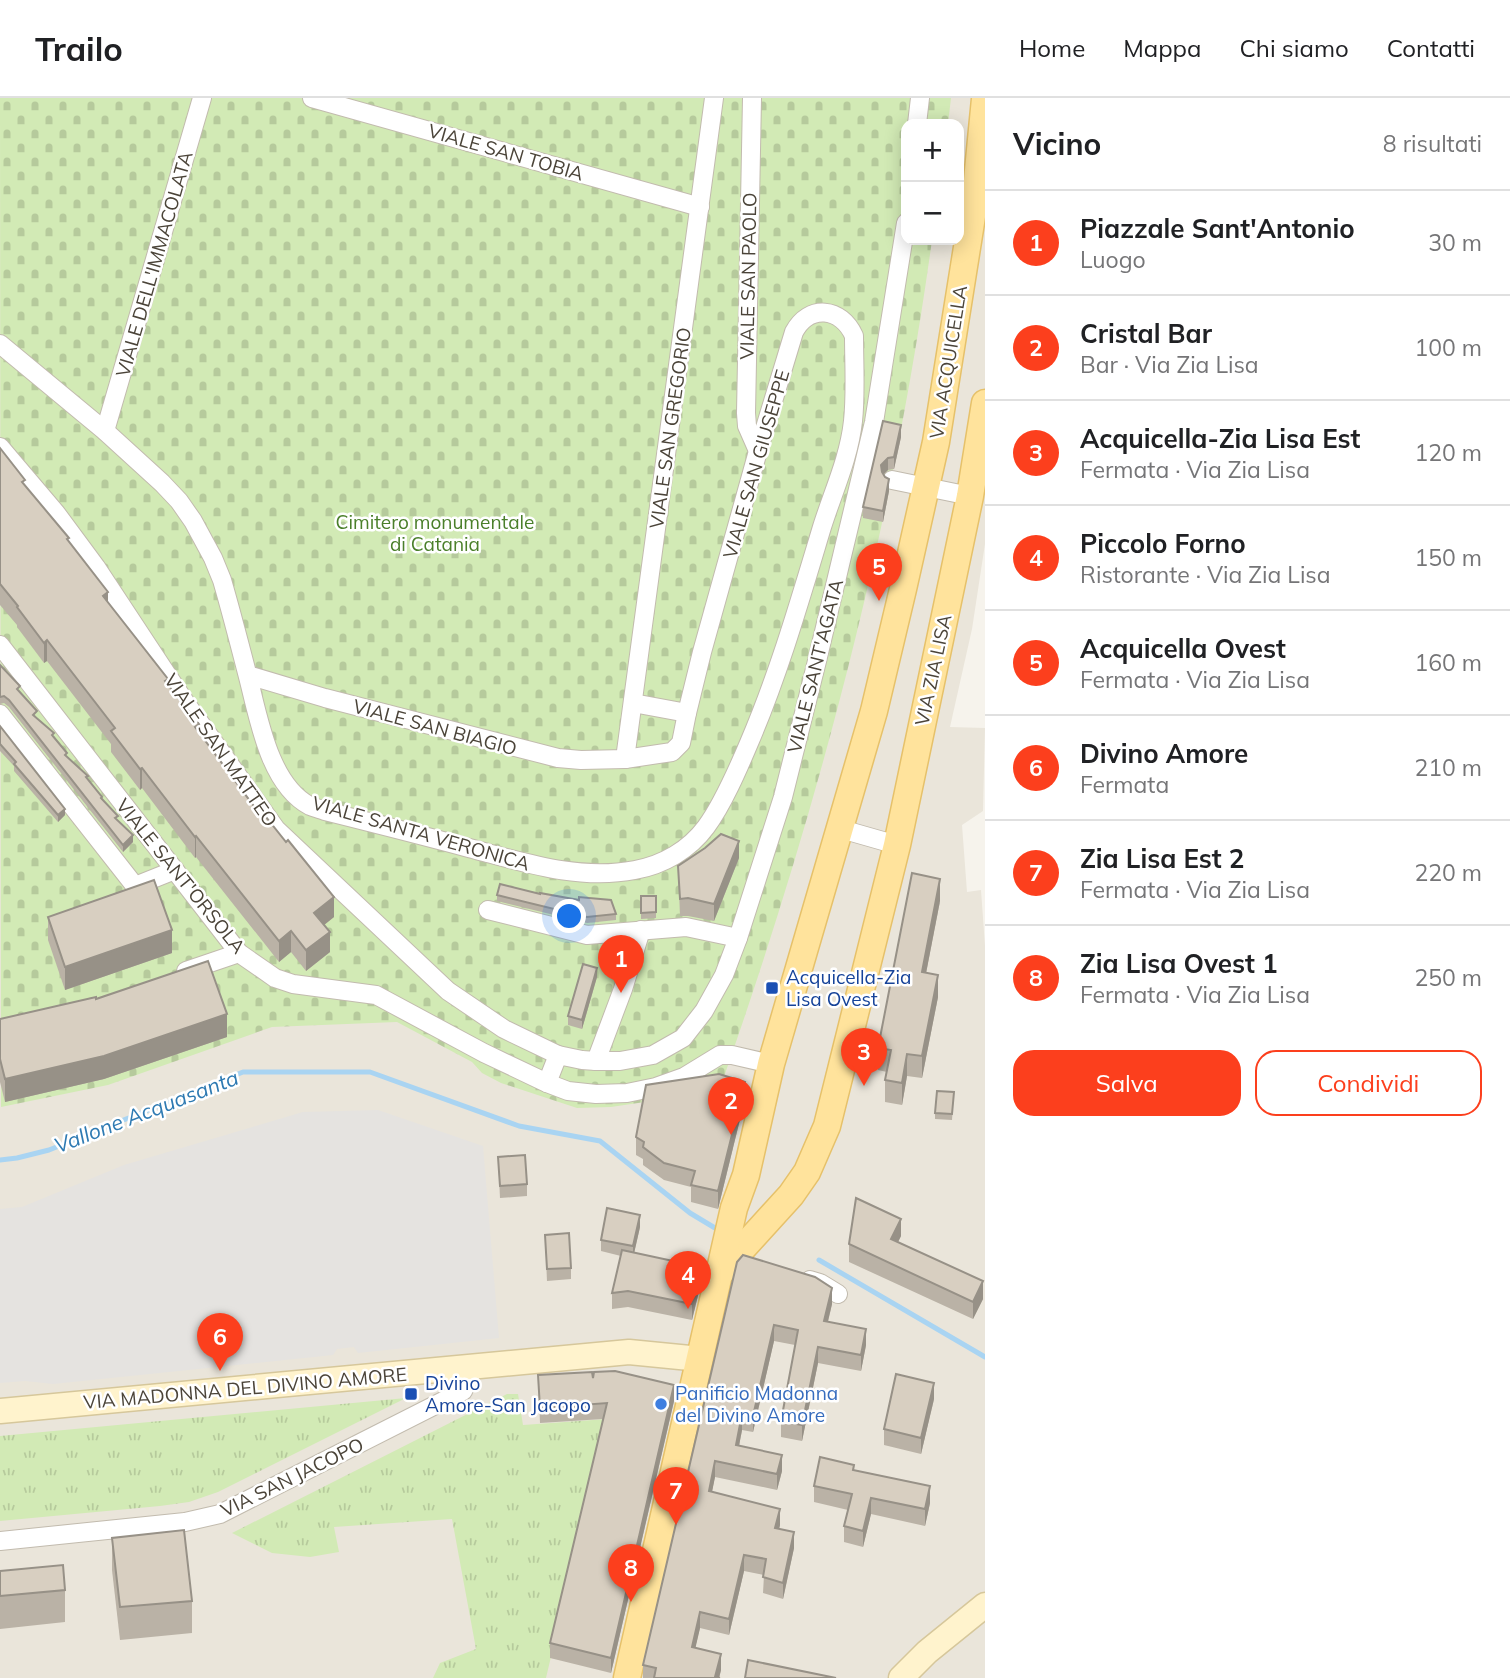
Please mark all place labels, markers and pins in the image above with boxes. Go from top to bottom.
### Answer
pin: 5 [856,543,902,601]
pin: 1 [598,935,644,993]
place label: Acquicella-Zia Lisa Ovest [786,965,911,1011]
marker: Acquicella-Zia Lisa Ovest [764,980,780,996]
pin: 3 [841,1028,887,1086]
pin: 2 [708,1077,754,1135]
pin: 4 [665,1251,711,1309]
pin: 6 [197,1313,243,1371]
place label: Divino Amore-San Jacopo [425,1371,591,1417]
place label: Panificio Madonna del Divino Amore [675,1381,838,1427]
marker: Divino Amore-San Jacopo [403,1386,419,1402]
marker: Panificio Madonna del Divino Amore [653,1396,669,1412]
pin: 7 [653,1467,699,1525]
pin: 8 [608,1544,654,1602]

